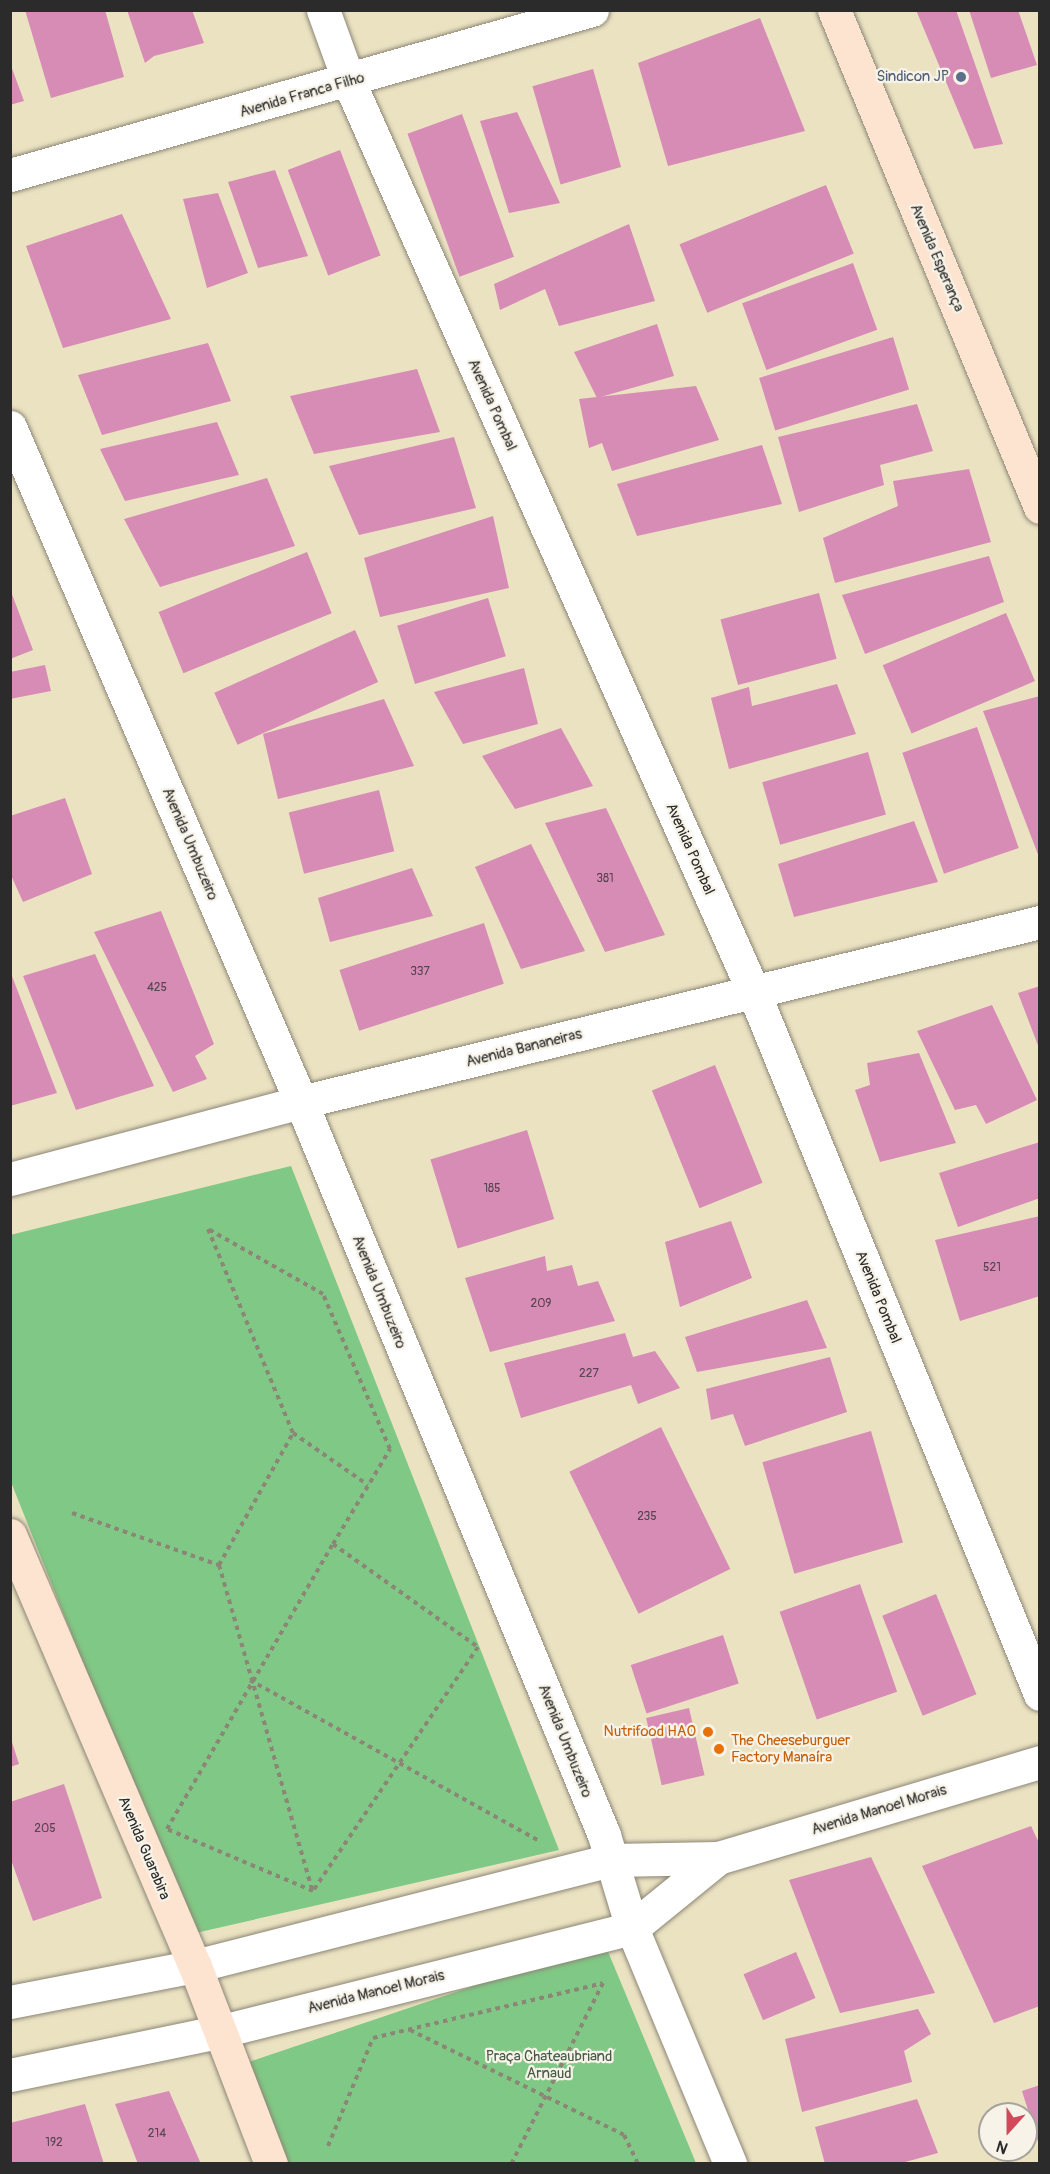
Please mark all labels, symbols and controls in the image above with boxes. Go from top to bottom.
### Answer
place label: Sindicon JP [876,68,949,86]
street label: Avenida Franca Filho [238,69,366,121]
marker: Sindicon JP [954,70,968,84]
street label: Avenida Esperança [906,201,968,315]
street label: Avenida Pombal [464,356,520,454]
street label: Avenida Umbuzeiro [158,785,222,903]
street label: Avenida Pombal [662,800,718,898]
house number: 381 [596,872,614,886]
house number: 337 [410,965,430,979]
house number: 425 [147,981,167,995]
street label: Avenida Bananeiras [464,1025,584,1071]
house number: 185 [483,1182,501,1196]
street label: Avenida Umbuzeiro [348,1233,410,1351]
street label: Avenida Pombal [851,1248,905,1346]
house number: 521 [983,1261,1001,1275]
house number: 209 [530,1297,552,1311]
house number: 227 [579,1367,599,1381]
house number: 235 [637,1510,657,1524]
street label: Avenida Umbuzeiro [534,1682,596,1800]
place label: Nutrifood HAO [604,1723,696,1741]
marker: Nutrifood HAO [701,1725,715,1739]
place label: The Cheeseburguer Factory Manaíra [731,1731,850,1766]
marker: The Cheeseburguer Factory Manaíra [712,1742,726,1756]
street label: Avenida Manoel Morais [809,1781,949,1839]
street label: Avenida Guarabira [114,1794,174,1902]
house number: 205 [34,1822,56,1836]
street label: Avenida Manoel Morais [306,1966,446,2018]
park label: Praça Chateaubriand Arnaud [486,2047,612,2082]
north arrow [978,2102,1038,2162]
house number: 214 [148,2127,166,2141]
house number: 192 [45,2136,63,2150]
text: N [994,2136,1011,2158]

